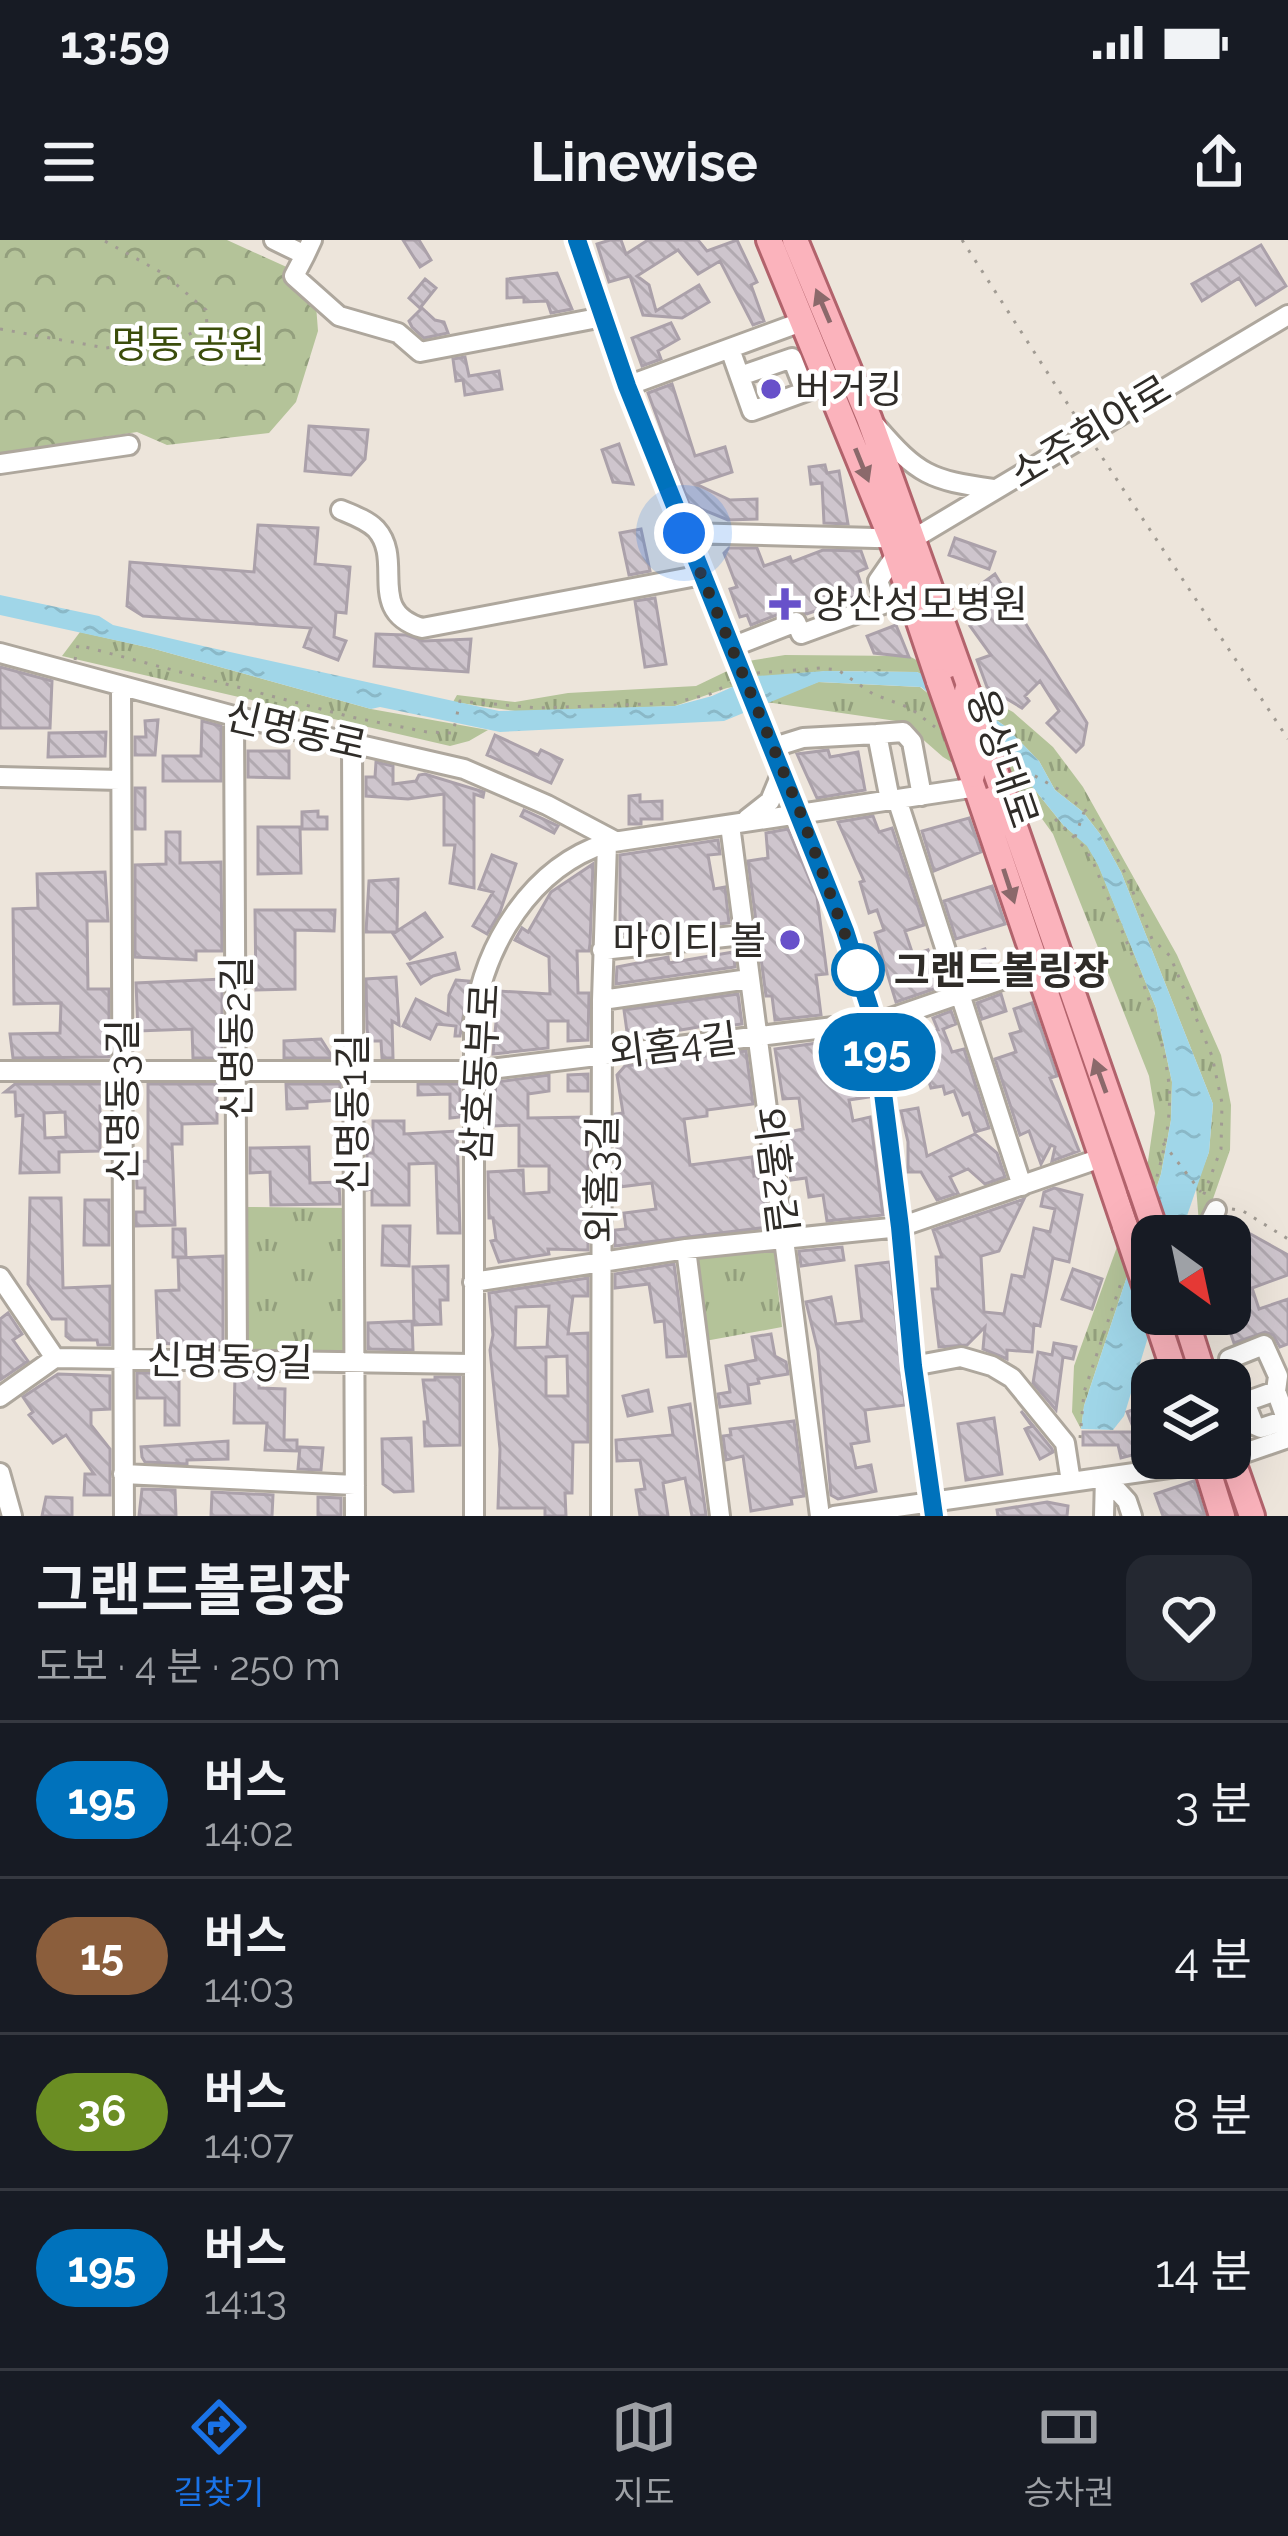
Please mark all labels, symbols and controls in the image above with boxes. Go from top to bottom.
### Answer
text: 13:59 [60,16,170,69]
icon: menu [36,129,102,195]
icon: share [1186,129,1252,195]
text: Linewise [530,130,758,194]
one-way arrow [813,288,832,324]
park label: 명동 공원 [111,321,265,367]
street label: 소주회야로 [1001,365,1179,497]
place label: 버거킹 [795,366,903,412]
marker: 버거킹 [758,376,784,402]
one-way arrow [853,447,872,483]
your location [654,503,714,563]
place label: 양산성모병원 [812,581,1027,627]
marker: 양산성모병원 [769,588,801,620]
street label: 웅상대로 [958,683,1048,833]
street label: 신명동로 [221,691,371,769]
one-way arrow [1000,868,1019,904]
place label: 마이티 볼 [613,917,766,963]
marker: 마이티 볼 [777,927,803,953]
marker: 그랜드볼링장 [833,945,883,995]
place label: 그랜드볼링장 [894,947,1109,993]
street label: 신명동2길 [213,956,259,1120]
street label: 삼호동부로 [452,982,508,1164]
line badge: 195 [808,1013,946,1091]
street label: 외홈4길 [606,1014,740,1076]
street label: 신명동3길 [99,1019,145,1183]
text: 195 [843,1027,911,1076]
street label: 신명동1길 [329,1034,375,1194]
one-way arrow [1090,1057,1108,1093]
street label: 외홈2길 [745,1104,807,1236]
street label: 외홈3길 [577,1114,625,1244]
north arrow [1131,1215,1251,1335]
map controls [1131,1215,1251,1479]
street label: 신명동9길 [146,1337,314,1385]
button: layers [1131,1359,1251,1479]
button: heart [1126,1555,1252,1681]
text: 그랜드볼링장 [36,1556,351,1623]
text: 도보 · 4 분 · 250 m [36,1643,341,1689]
text: 버스 [204,1754,287,1807]
text: 195 [68,1775,136,1824]
text: 3 분 [1175,1777,1252,1830]
text: 14:02 [204,1809,294,1855]
text: 버스 [204,1910,287,1963]
text: 15 [80,1931,124,1980]
text: 4 분 [1175,1933,1252,1986]
text: 14:03 [204,1965,294,2011]
text: 버스 [204,2066,287,2119]
text: 36 [78,2087,126,2136]
text: 8 분 [1172,2089,1252,2142]
text: 14:07 [204,2121,294,2167]
text: 버스 [204,2222,287,2275]
text: 195 [68,2243,136,2292]
text: 14 분 [1155,2245,1252,2298]
text: 14:13 [204,2277,287,2323]
tab: 길찾기 [173,2394,264,2514]
tab: 지도 [611,2394,677,2514]
tab: 승차권 [1024,2394,1115,2514]

